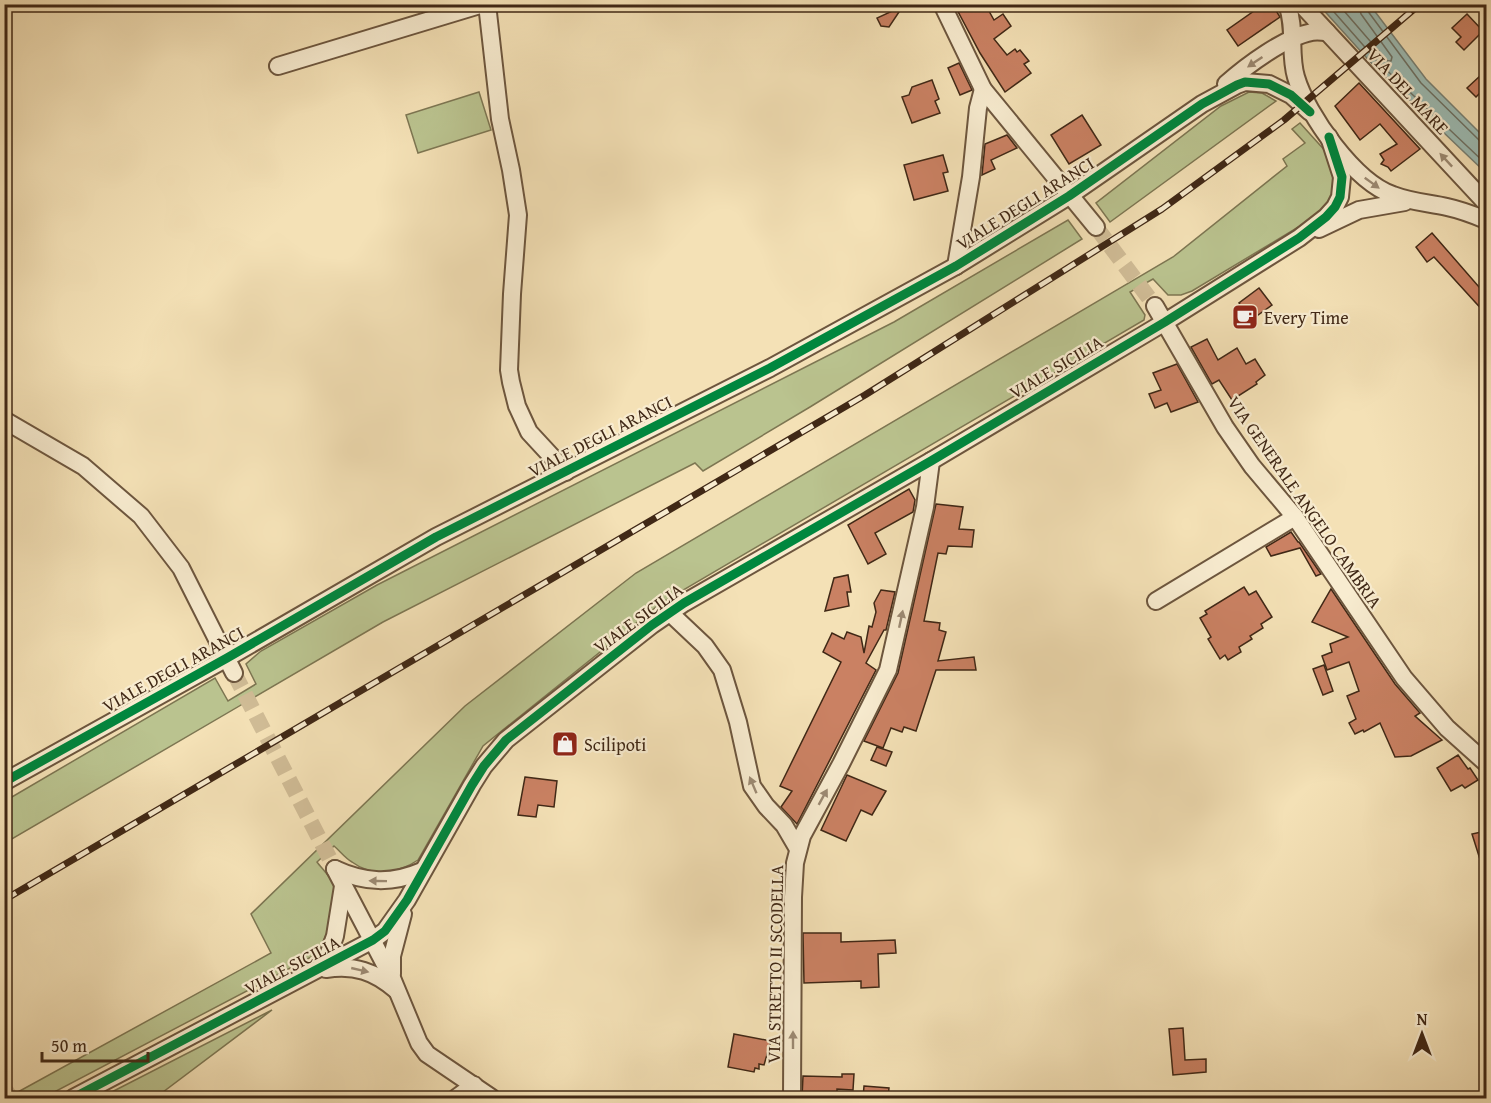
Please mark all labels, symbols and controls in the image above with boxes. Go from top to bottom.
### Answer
street label: VIA DEL MARE [1361,42,1455,140]
one-way arrow [1248,56,1264,68]
street label: VIALE DEGLI ARANCI [951,150,1099,256]
one-way arrow [1439,153,1453,168]
one-way arrow [1363,177,1379,189]
cafe icon: Every Time [1230,302,1260,332]
place label: Every Time [1264,304,1349,331]
street label: VIALE SICILIA [1004,328,1108,406]
street label: VIALE DEGLI ARANCI [523,388,677,484]
street label: VIA GENERALE ANGELO CAMBRIA [1221,390,1389,614]
street label: VIALE SICILIA [588,576,688,660]
one-way arrow [896,610,906,628]
street label: VIALE DEGLI ARANCI [97,619,249,719]
shop icon: Scilipoti [550,729,580,759]
place label: Scilipoti [584,731,646,758]
one-way arrow [748,776,758,794]
one-way arrow [818,788,828,805]
street label: VIA STRETTO II SCODELLA [760,864,790,1064]
one-way arrow [369,876,388,885]
street label: VIALE SICILIA [239,928,345,1002]
one-way arrow [351,966,369,976]
north arrow [1392,1004,1452,1064]
text: N [1417,1007,1428,1031]
scale bar [42,1025,148,1063]
one-way arrow [788,1031,798,1050]
text: 50 m [51,1032,87,1059]

